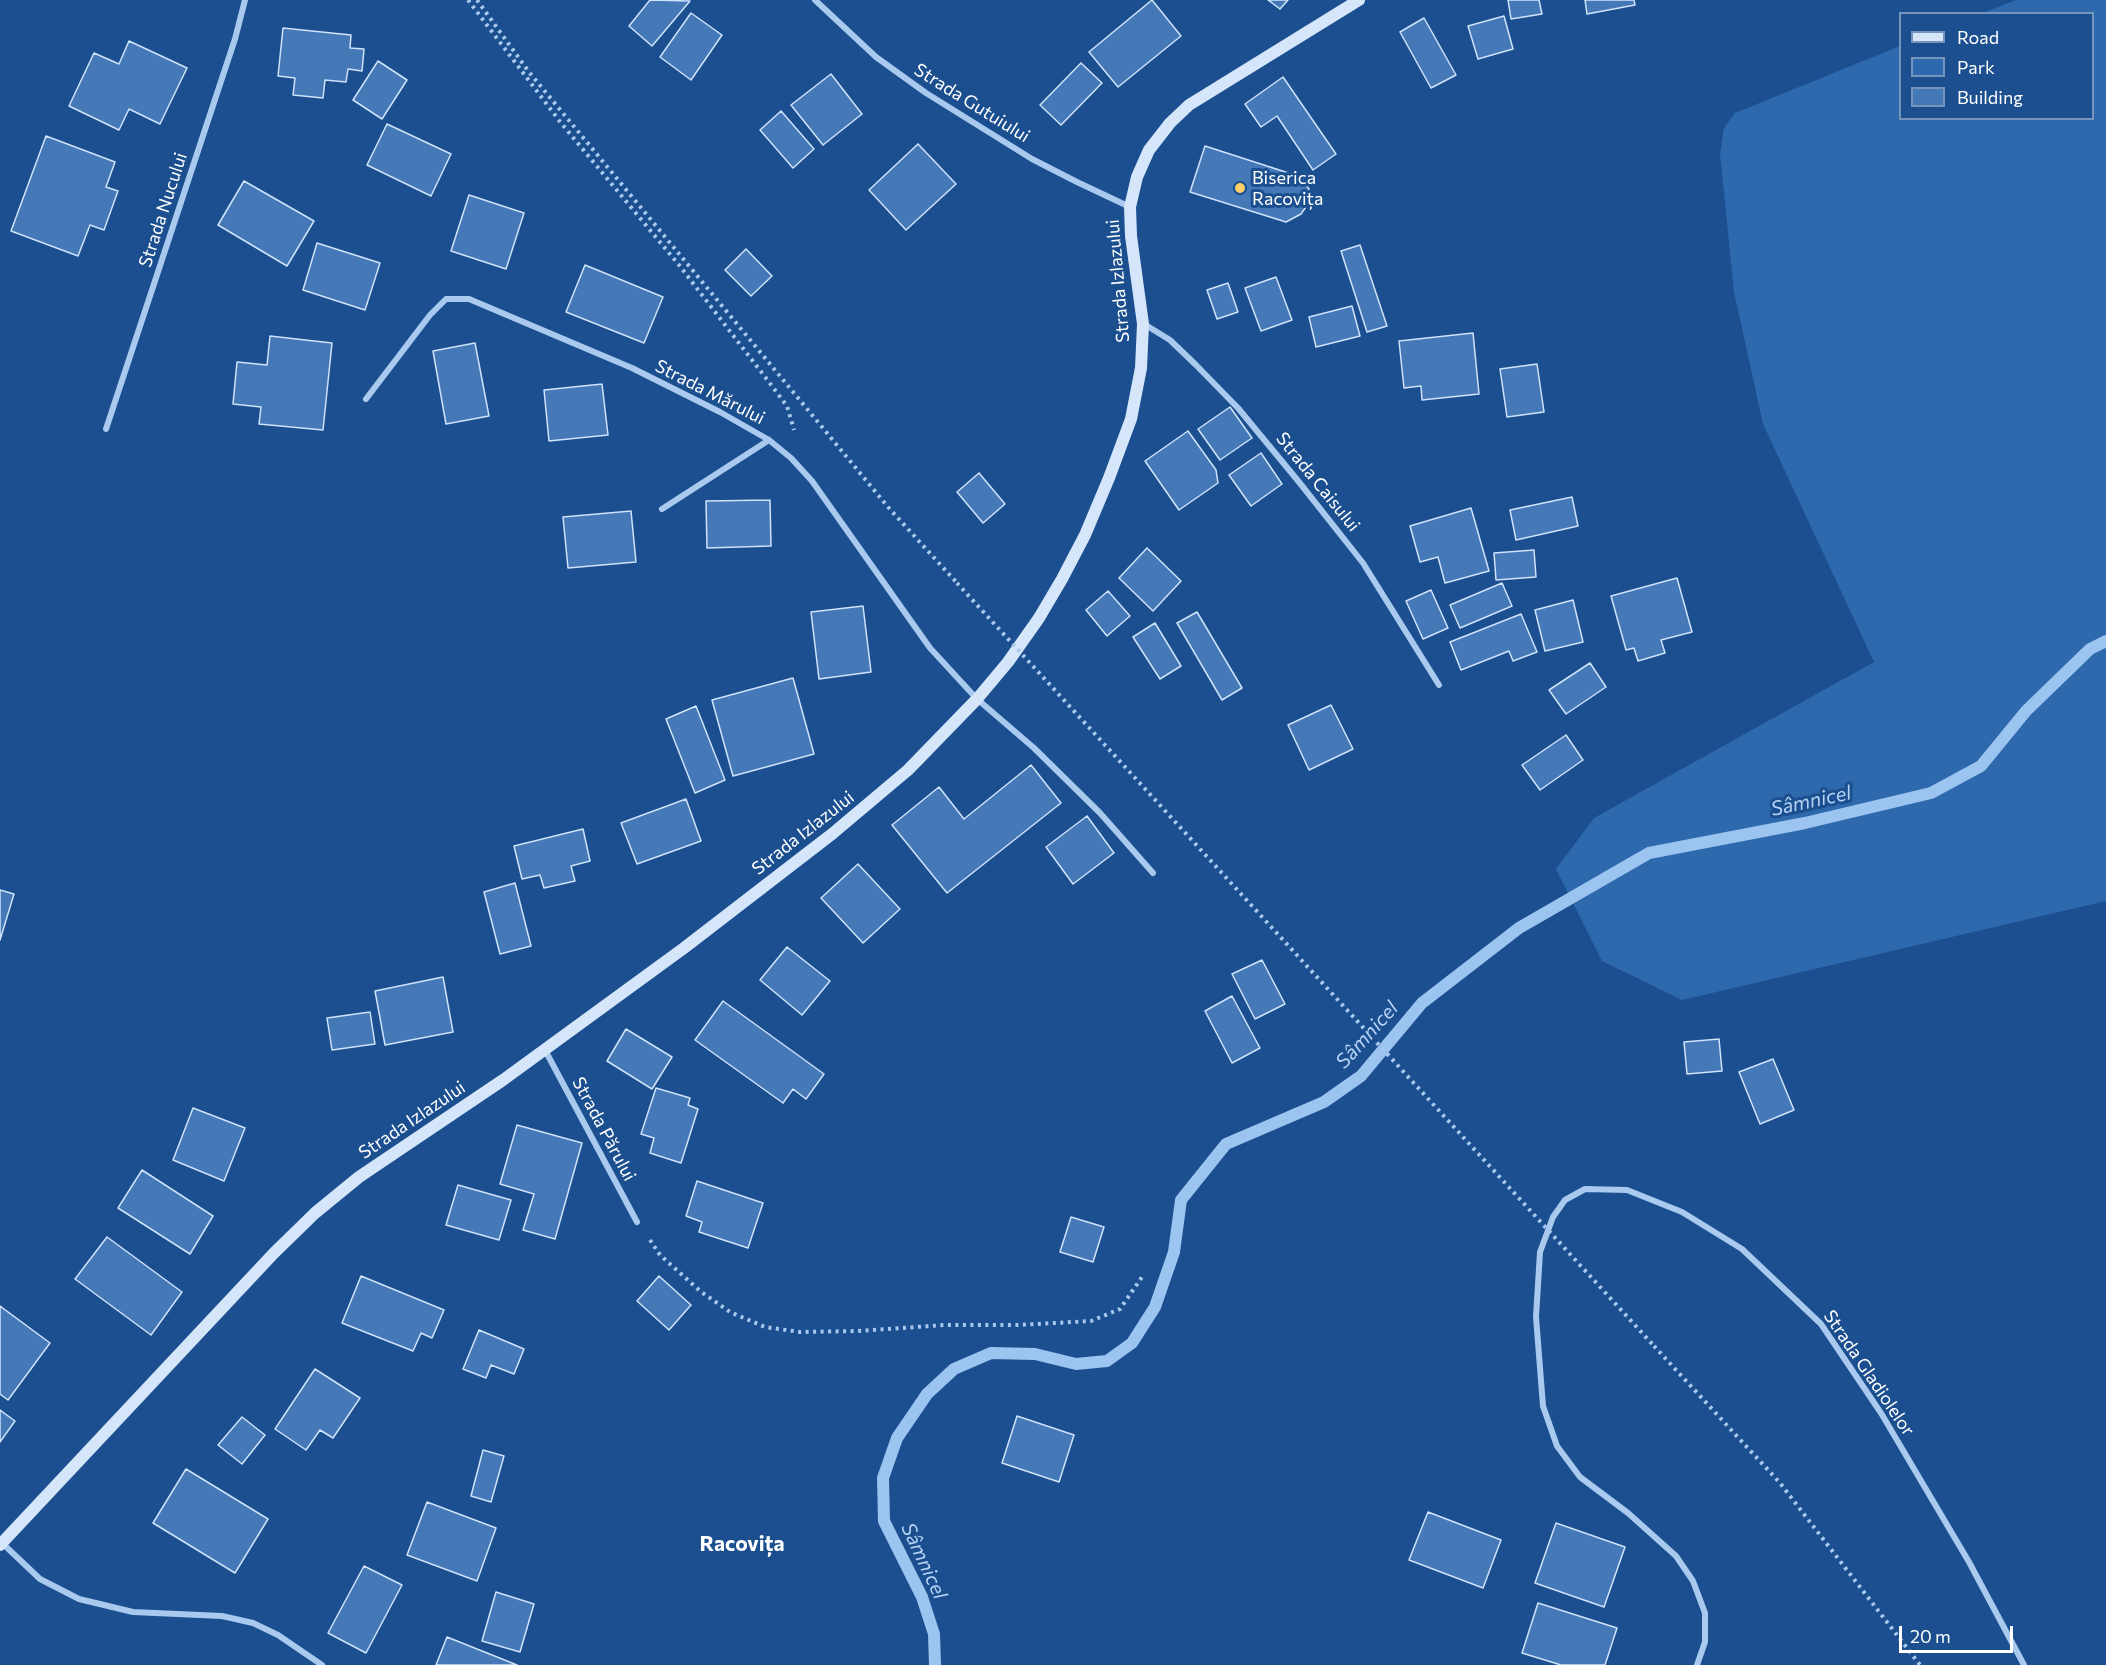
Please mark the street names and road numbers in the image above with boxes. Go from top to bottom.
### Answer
street label: Strada Gutuiului [910,59,1034,147]
street label: Strada Nucului [134,150,192,270]
street label: Strada Izlazului [1102,218,1134,344]
street label: Strada Mărului [651,355,769,429]
street label: Strada Caisului [1271,428,1365,536]
street label: Strada Izlazului [748,786,858,880]
street label: Strada Părului [568,1073,640,1185]
street label: Strada Izlazului [355,1076,469,1164]
street label: Strada Gladiolelor [1819,1306,1919,1440]

